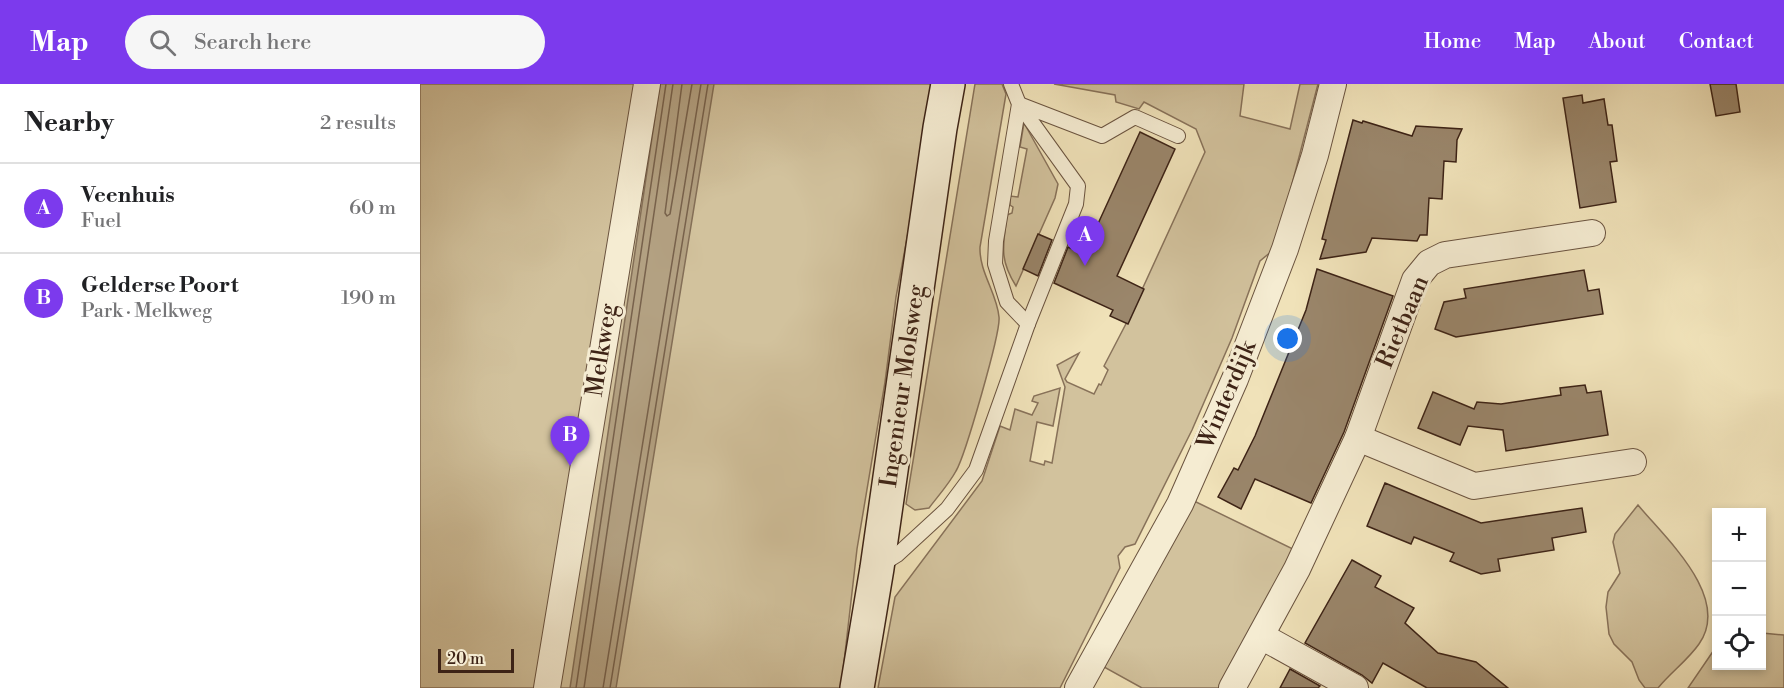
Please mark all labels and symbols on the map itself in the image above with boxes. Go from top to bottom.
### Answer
pin: A [1066,216,1104,266]
street label: Rietbaan [1370,271,1436,373]
street label: Ingenieur Molsweg [874,282,932,489]
street label: Melkweg [580,301,624,399]
your location [1273,324,1302,353]
street label: Winterdijk [1190,335,1264,455]
pin: B [550,416,590,466]
scale bar [438,646,514,674]

